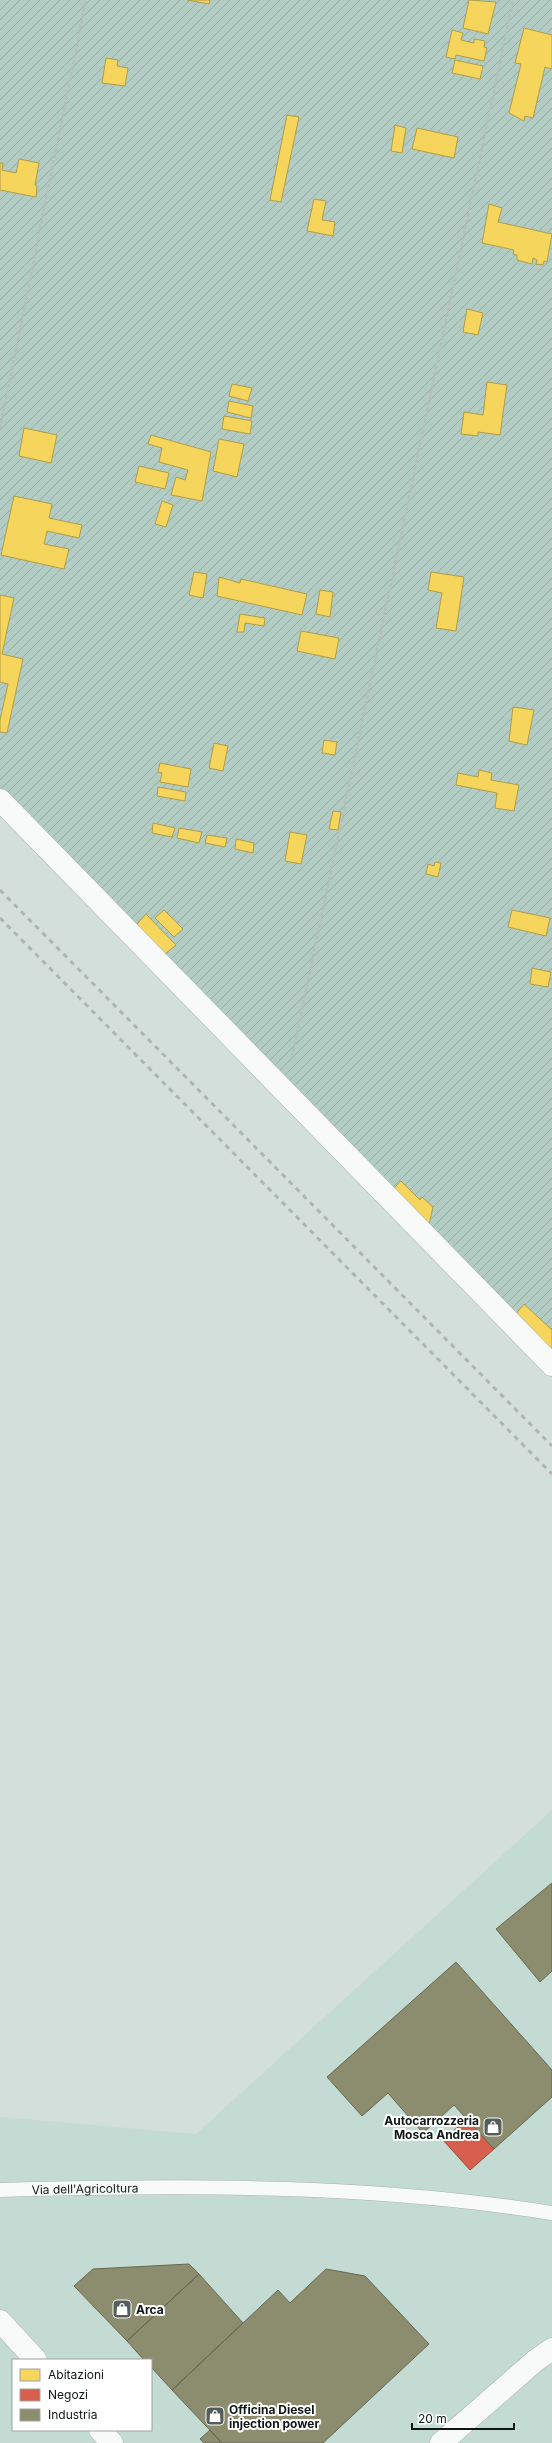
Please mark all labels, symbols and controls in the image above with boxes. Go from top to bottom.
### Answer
place label: Autocarrozzeria Mosca Andrea [384,2113,479,2142]
shop icon: Autocarrozzeria Mosca Andrea [482,2116,504,2138]
street label: Via dell'Agricoltura [31,2180,138,2197]
shop icon: Arca [111,2298,133,2320]
place label: Arca [136,2302,164,2317]
legend [12,2359,152,2431]
text: Abitazioni [48,2367,104,2382]
text: Negozi [48,2387,88,2402]
place label: Officina Diesel injection power [229,2402,319,2431]
shop icon: Officina Diesel injection power [204,2405,226,2427]
scale bar [412,2405,514,2431]
text: Industria [48,2407,97,2422]
text: 20 m [418,2411,447,2426]

